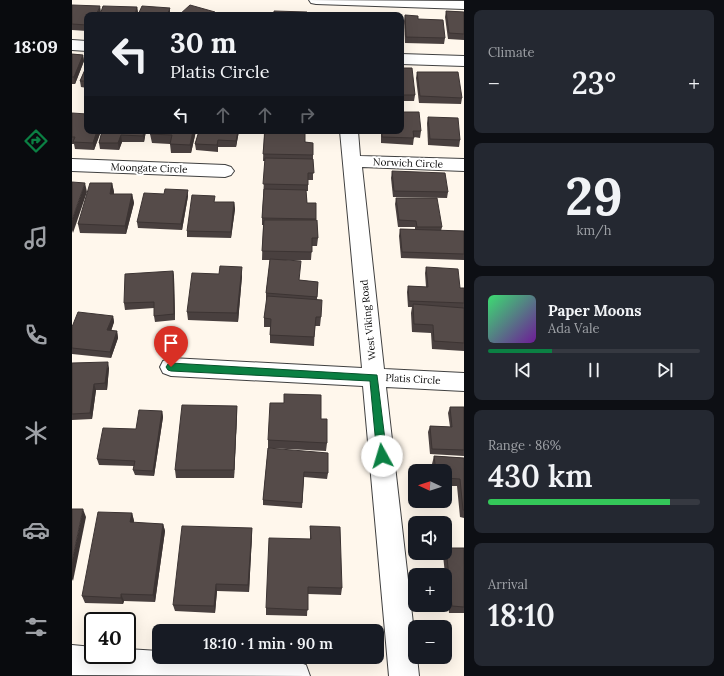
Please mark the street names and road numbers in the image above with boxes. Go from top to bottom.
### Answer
street label: Norwich Circle [373,155,444,171]
street label: Moongate Circle [110,160,188,176]
street label: West Viking Road [357,279,379,361]
street label: Platis Circle [385,371,442,387]

